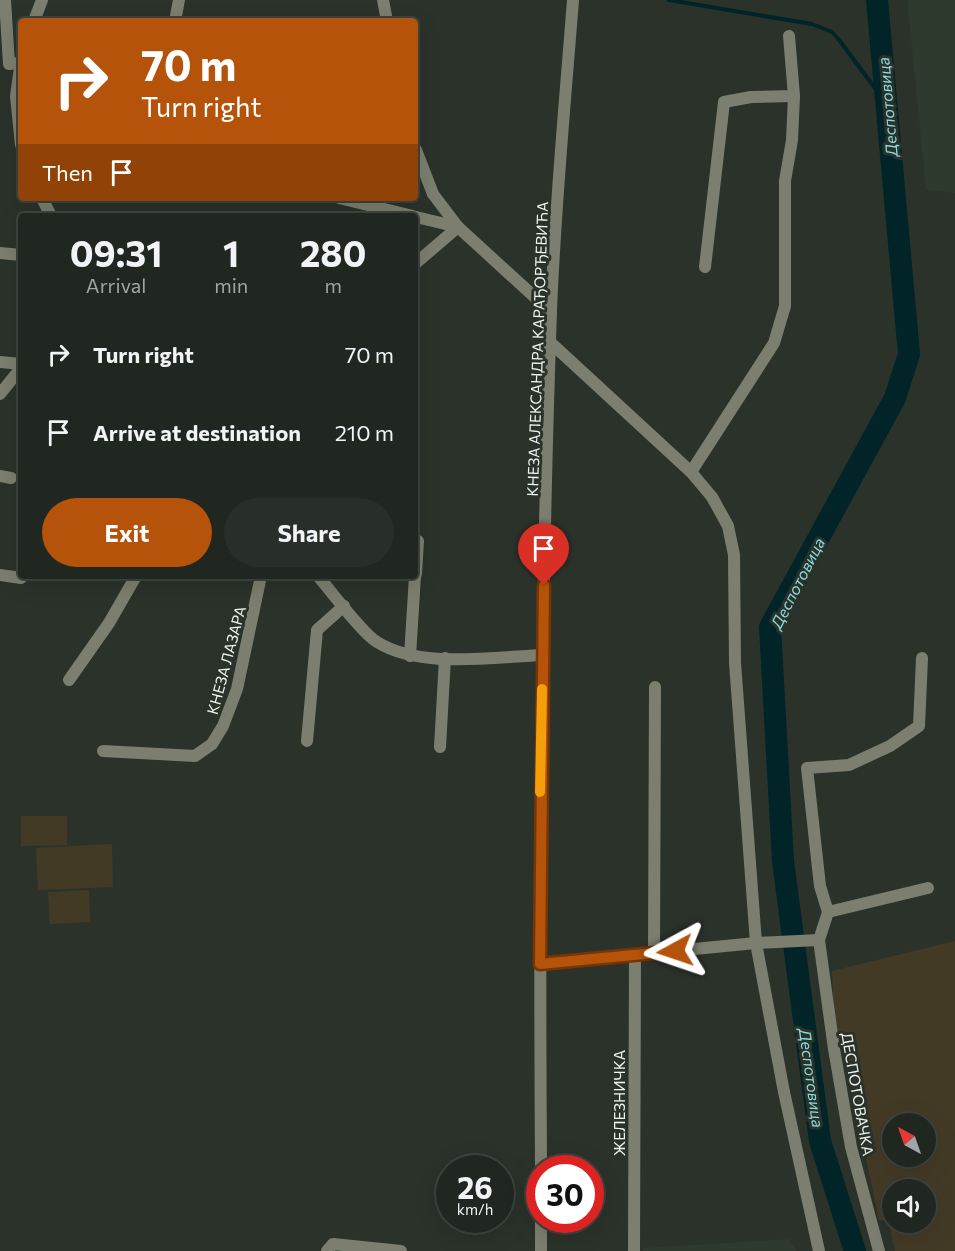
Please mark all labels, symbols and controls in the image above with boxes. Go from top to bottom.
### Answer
text: 70 m [141,38,236,90]
icon: right [42,42,120,120]
water label: Деспотовица [873,57,901,159]
text: Turn right [141,90,261,123]
icon: arrive [105,156,138,189]
text: Then [42,159,93,186]
street label: КНЕЗА АЛЕКСАНДРА КАРАЂОРЂЕВИЋА [523,201,551,497]
text: 09:31 [70,230,163,274]
text: 1 [223,230,239,274]
text: 280 [300,230,366,274]
text: Arrival [86,273,146,297]
text: min [214,273,248,297]
text: m [324,273,342,297]
icon: right [42,338,75,371]
text: Turn right [93,341,194,368]
text: 70 m [345,341,394,368]
icon: arrive [42,416,75,449]
text: Arrive at destination [93,419,301,446]
text: 210 m [335,419,394,446]
button: Exit [42,498,212,567]
button: Share [224,498,394,567]
pin [518,523,569,585]
icon: arrive [527,532,560,565]
water label: Деспотовица [765,534,828,633]
street label: КНЕЗА ЛАЗАРА [203,604,249,716]
position arrow [643,919,707,983]
water label: Деспотовица [795,1025,828,1129]
street label: ДЕСПОТОВАЧКА [838,1031,878,1157]
street label: ЖЕЛЕЗНИЧКА [610,1050,628,1156]
north arrow [882,1113,936,1167]
map controls [882,1113,936,1233]
speed limit sign: 30 [526,1155,604,1233]
text: 26 [457,1168,493,1205]
button: sound [882,1179,936,1233]
text: km/h [457,1200,493,1218]

